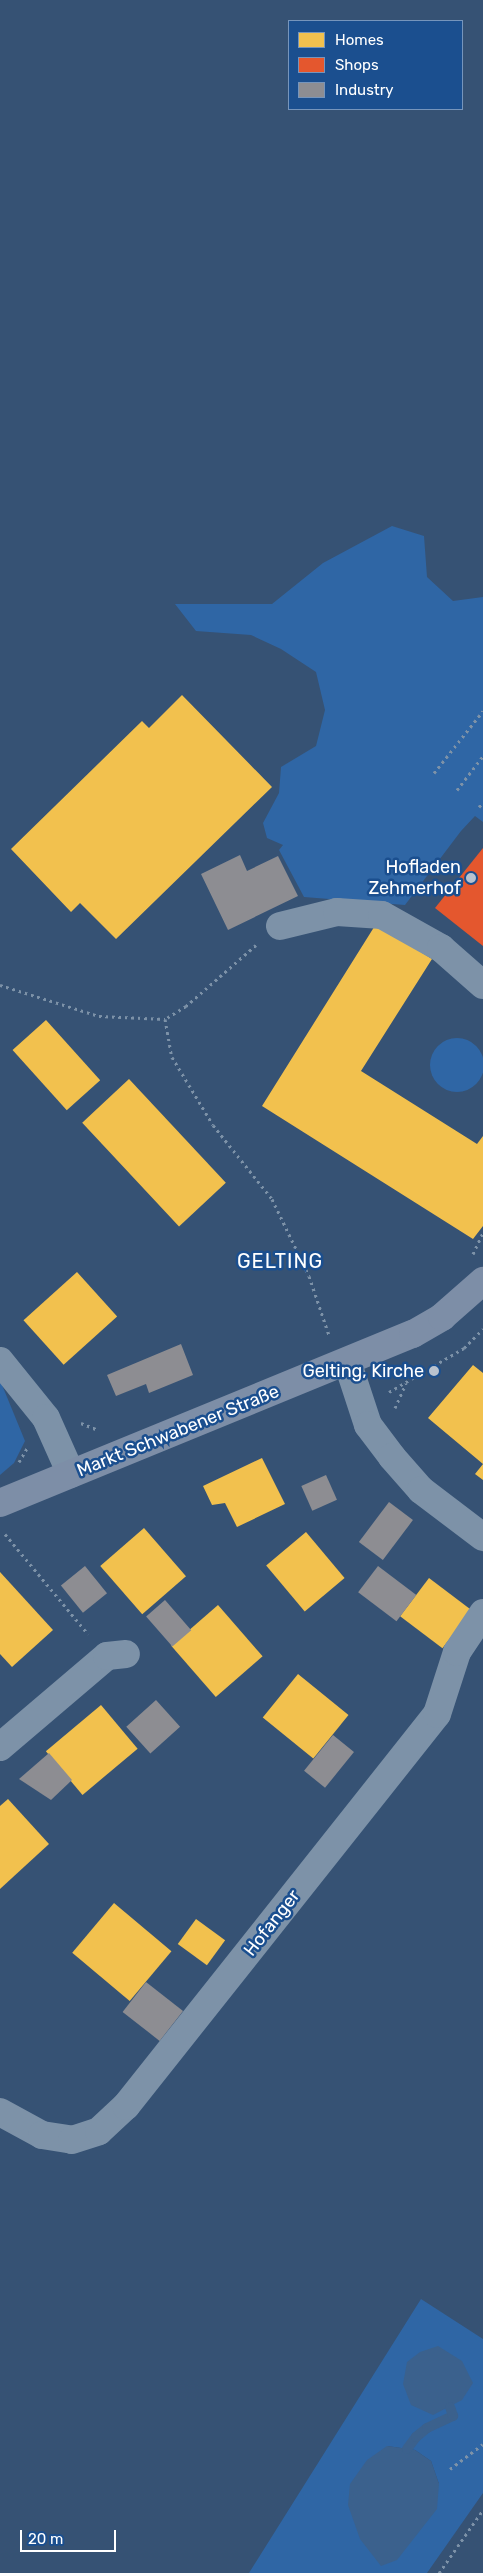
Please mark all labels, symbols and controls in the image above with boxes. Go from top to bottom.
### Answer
legend [288,20,463,110]
text: Homes [335,31,384,49]
text: Shops [335,56,379,74]
text: Industry [335,81,394,99]
place label: Hofladen Zehmerhof [368,857,461,900]
marker: Hofladen Zehmerhof [465,872,477,884]
district label: GELTING [236,1249,324,1273]
place label: Gelting, Kirche [303,1360,424,1382]
marker: Gelting, Kirche [428,1365,440,1377]
street label: Markt Schwabener Straße [74,1380,282,1482]
street label: Hofanger [239,1885,305,1961]
scale bar [22,2520,119,2552]
text: 20 m [28,2530,63,2548]

